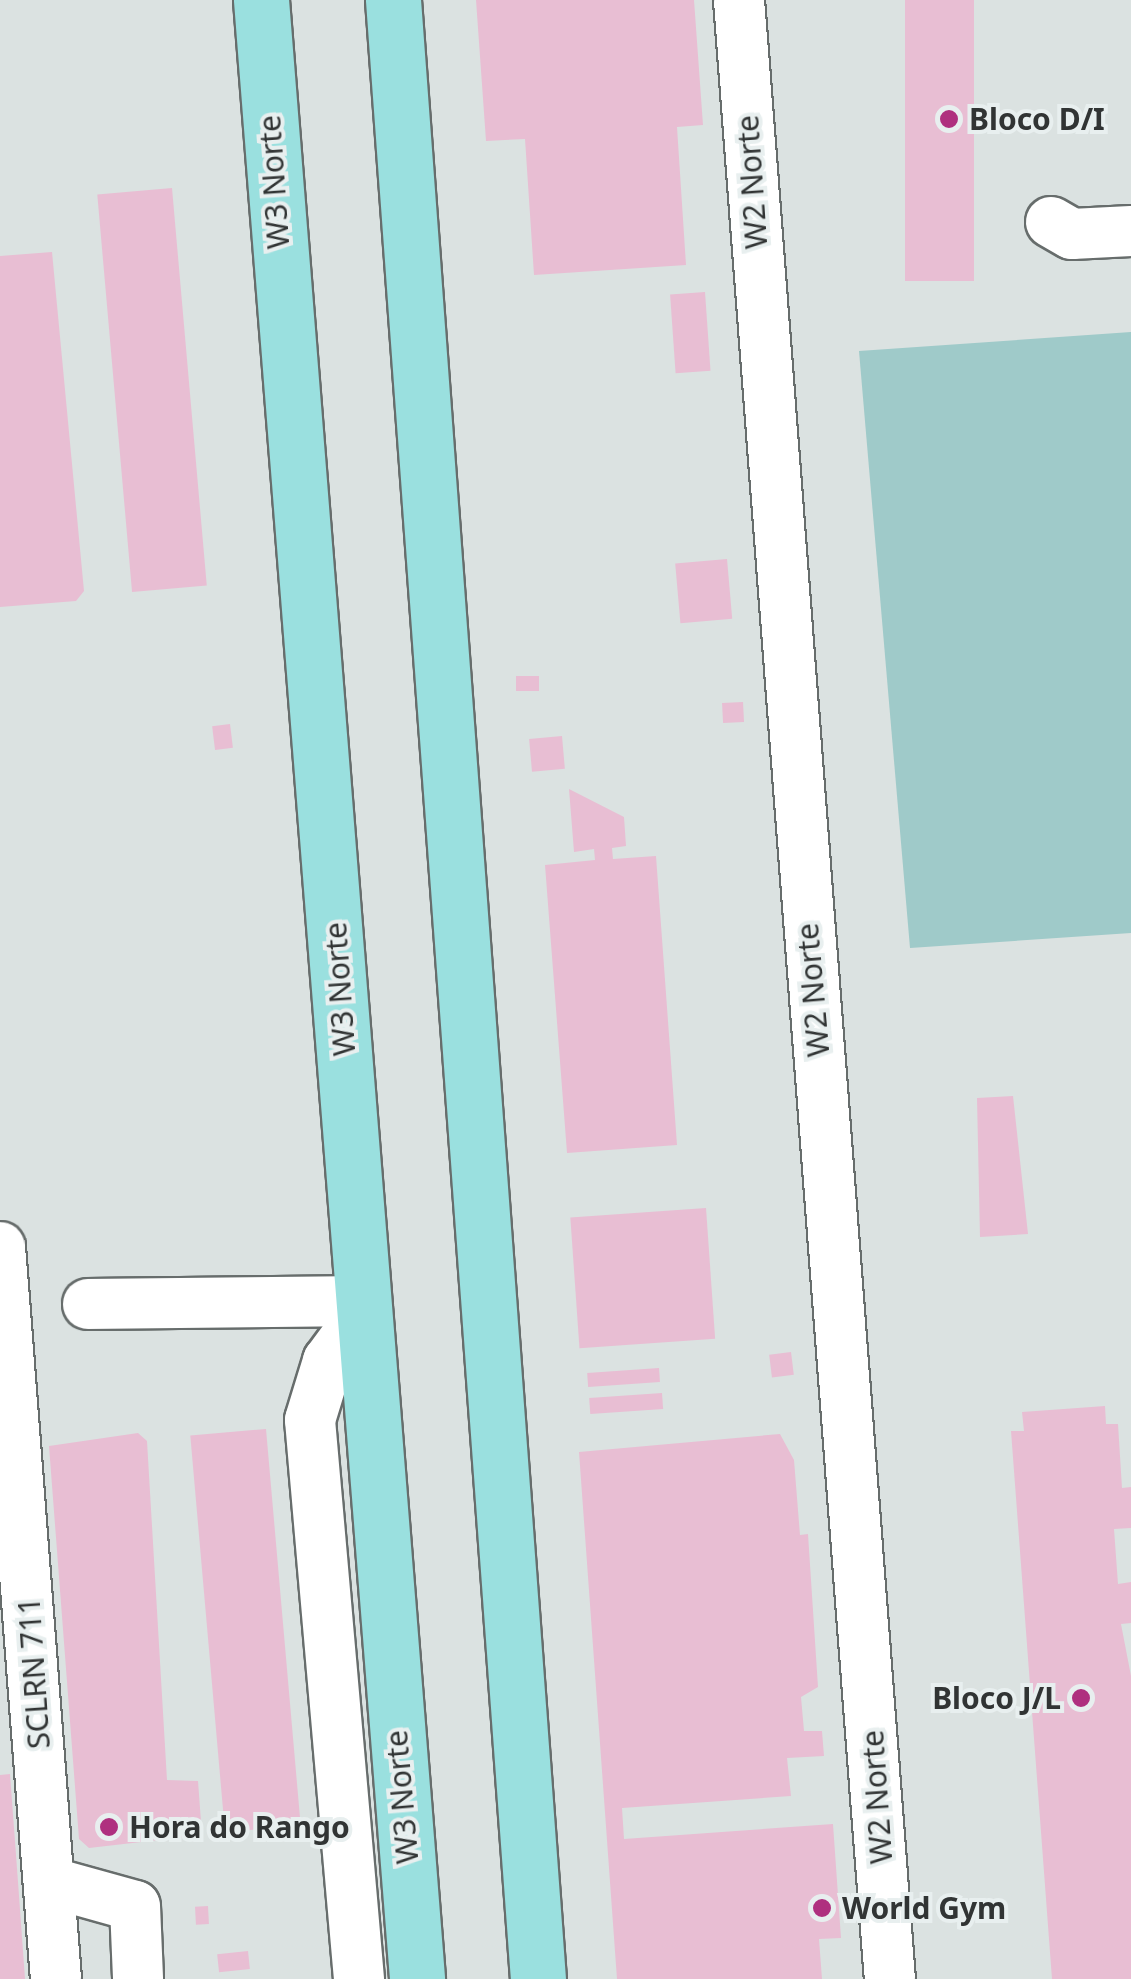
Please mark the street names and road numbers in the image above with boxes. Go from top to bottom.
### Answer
street label: W3 Norte [251,114,297,250]
street label: W2 Norte [729,114,775,250]
street label: W3 Norte [317,921,363,1057]
street label: W2 Norte [789,922,837,1058]
street label: SCLRN 711 [11,1596,57,1750]
street label: W3 Norte [378,1729,426,1865]
street label: W2 Norte [854,1729,900,1865]

